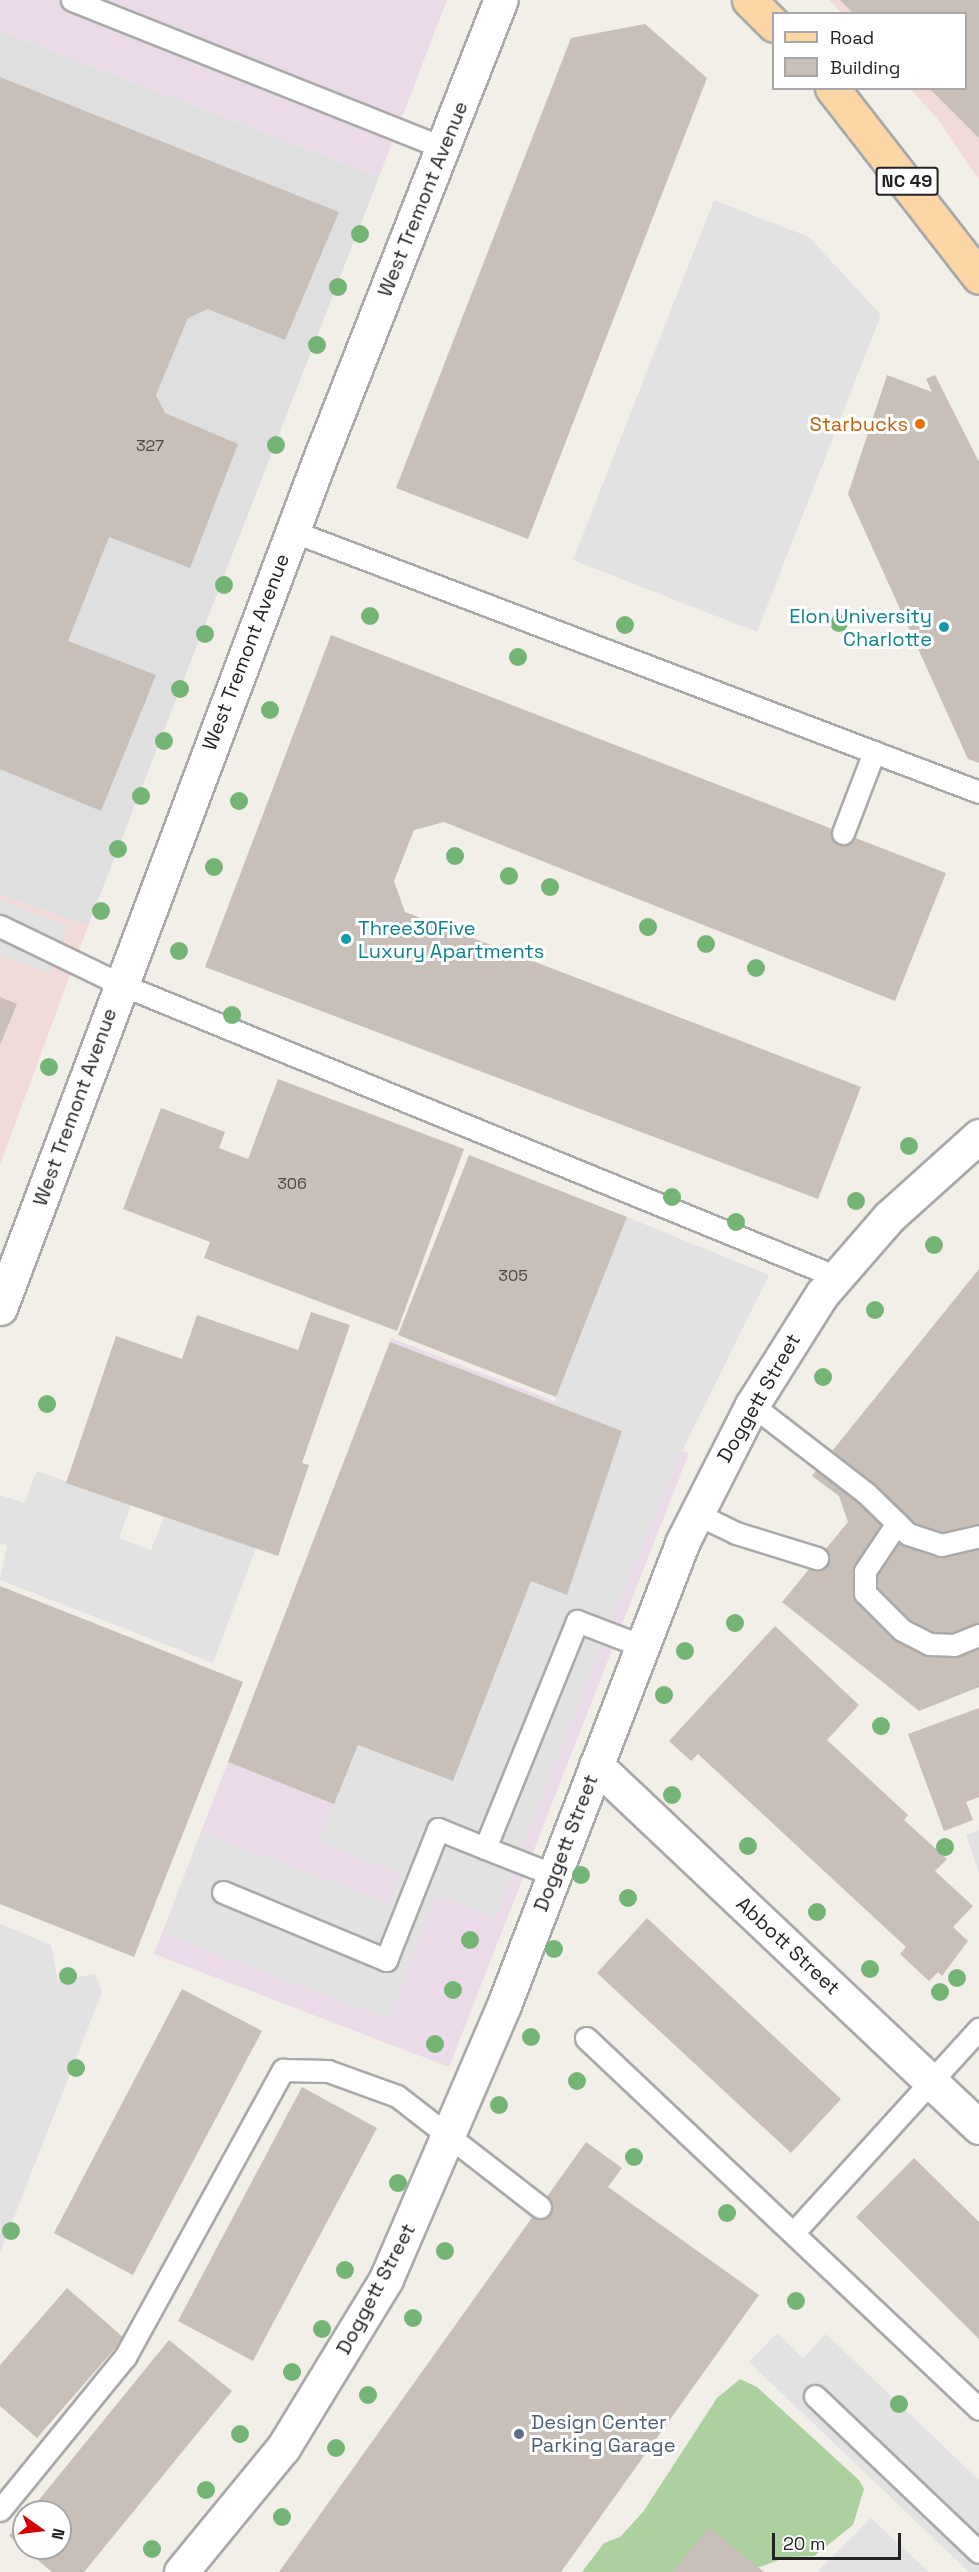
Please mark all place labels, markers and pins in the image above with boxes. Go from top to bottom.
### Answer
place label: Starbucks [809,412,908,436]
marker: Starbucks [913,417,927,431]
place label: Elon University Charlotte [789,604,932,651]
marker: Elon University Charlotte [937,620,951,634]
place label: Three30Five Luxury Apartments [358,916,545,963]
marker: Three30Five Luxury Apartments [339,932,353,946]
place label: Design Center Parking Garage [531,2410,676,2457]
marker: Design Center Parking Garage [512,2427,526,2441]

